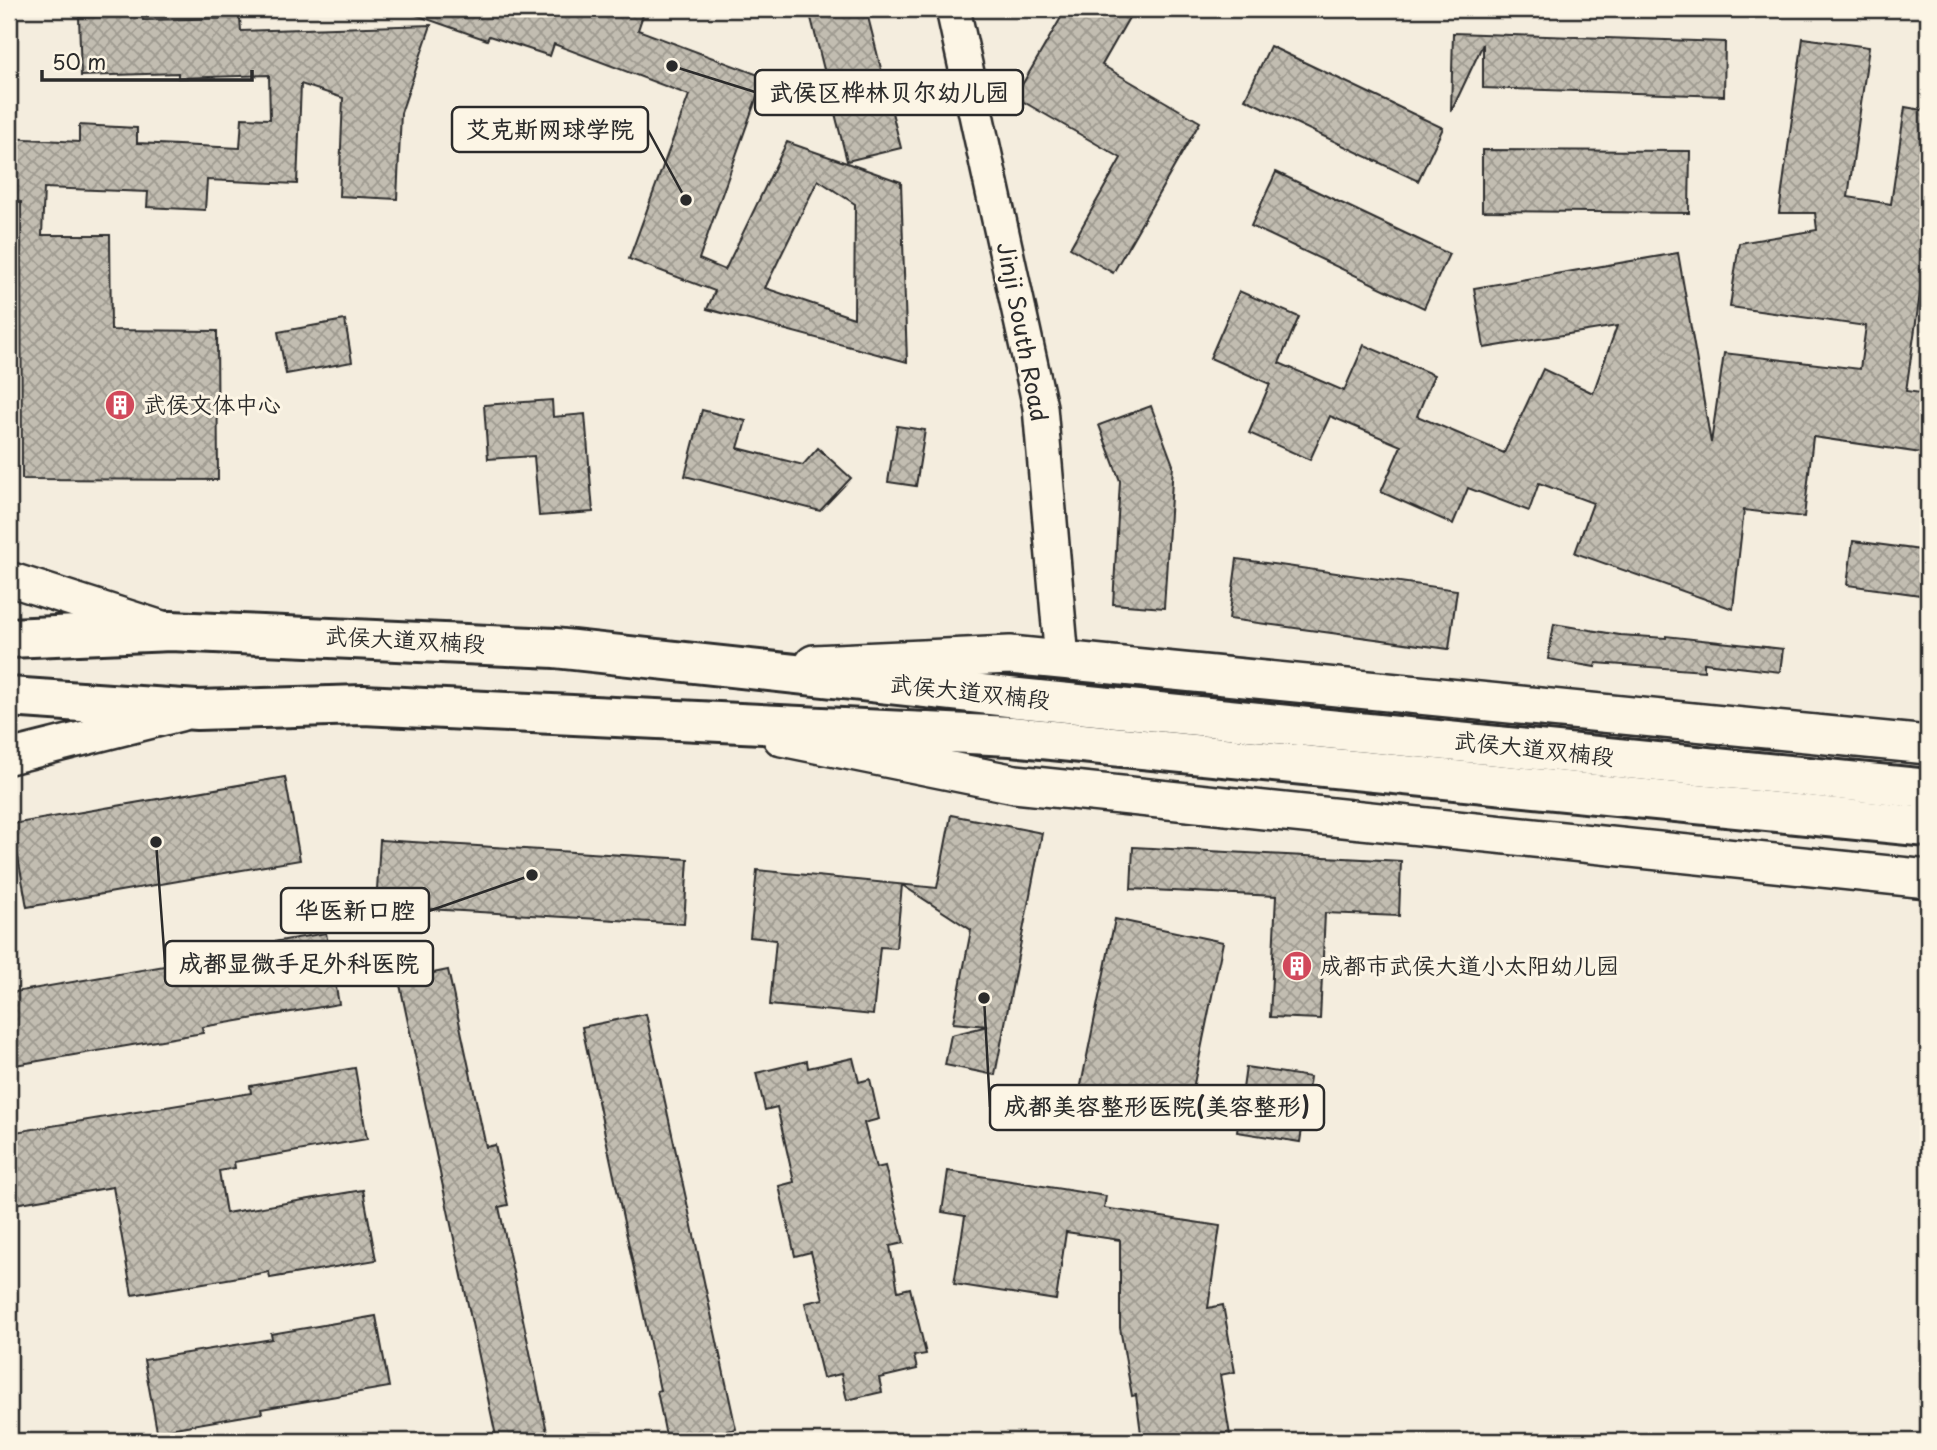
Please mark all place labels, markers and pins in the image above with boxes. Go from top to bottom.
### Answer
callout: 武侯区桦林贝尔幼儿园 [755,70,1023,115]
callout: 艾克斯网球学院 [452,107,648,152]
place label: 武侯文体中心 [143,386,281,421]
building icon: 武侯文体中心 [103,388,137,422]
callout: 华医新口腔 [281,888,429,933]
callout: 成都显微手足外科医院 [165,941,433,986]
place label: 成都市武侯大道小太阳幼儿园 [1320,947,1619,982]
building icon: 成都市武侯大道小太阳幼儿园 [1280,949,1314,983]
callout: 成都美容整形医院(美容整形) [990,1085,1324,1130]

